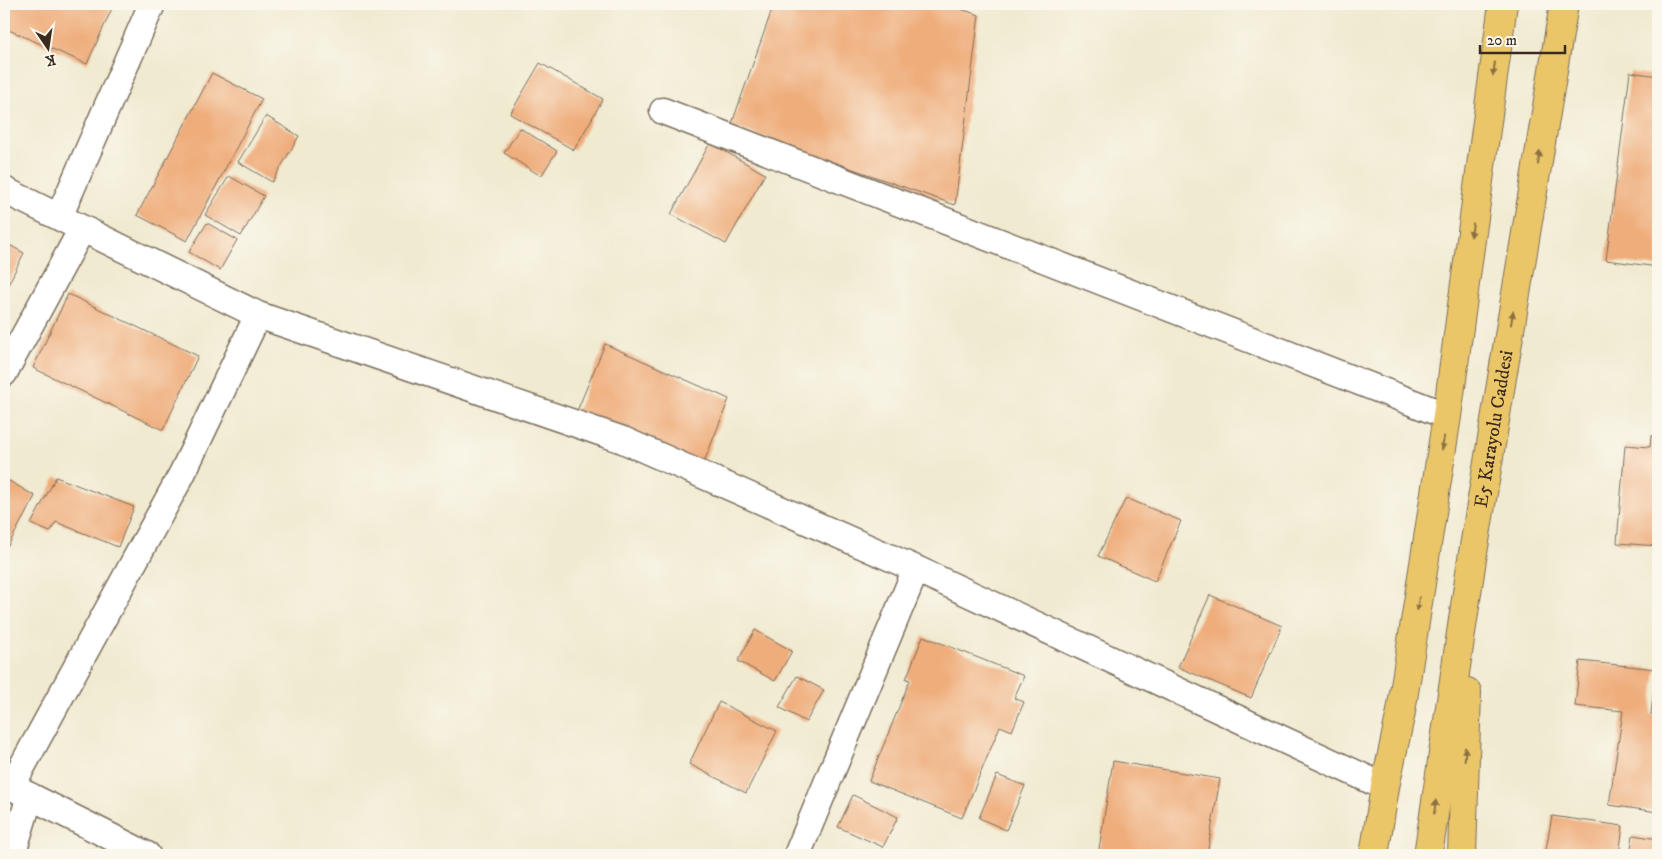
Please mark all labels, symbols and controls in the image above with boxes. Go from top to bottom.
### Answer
north arrow [22,22,72,72]
scale bar [1480,22,1564,54]
text: 20 m [1487,31,1517,50]
text: K [43,50,58,70]
one-way arrow [1490,62,1498,78]
one-way arrow [1535,149,1543,165]
one-way arrow [1468,223,1476,239]
one-way arrow [1508,310,1516,326]
street label: E5 Karayolu Caddesi [1469,348,1518,510]
one-way arrow [1438,436,1446,452]
one-way arrow [1413,596,1421,612]
one-way arrow [1461,746,1469,762]
one-way arrow [1431,799,1439,815]

